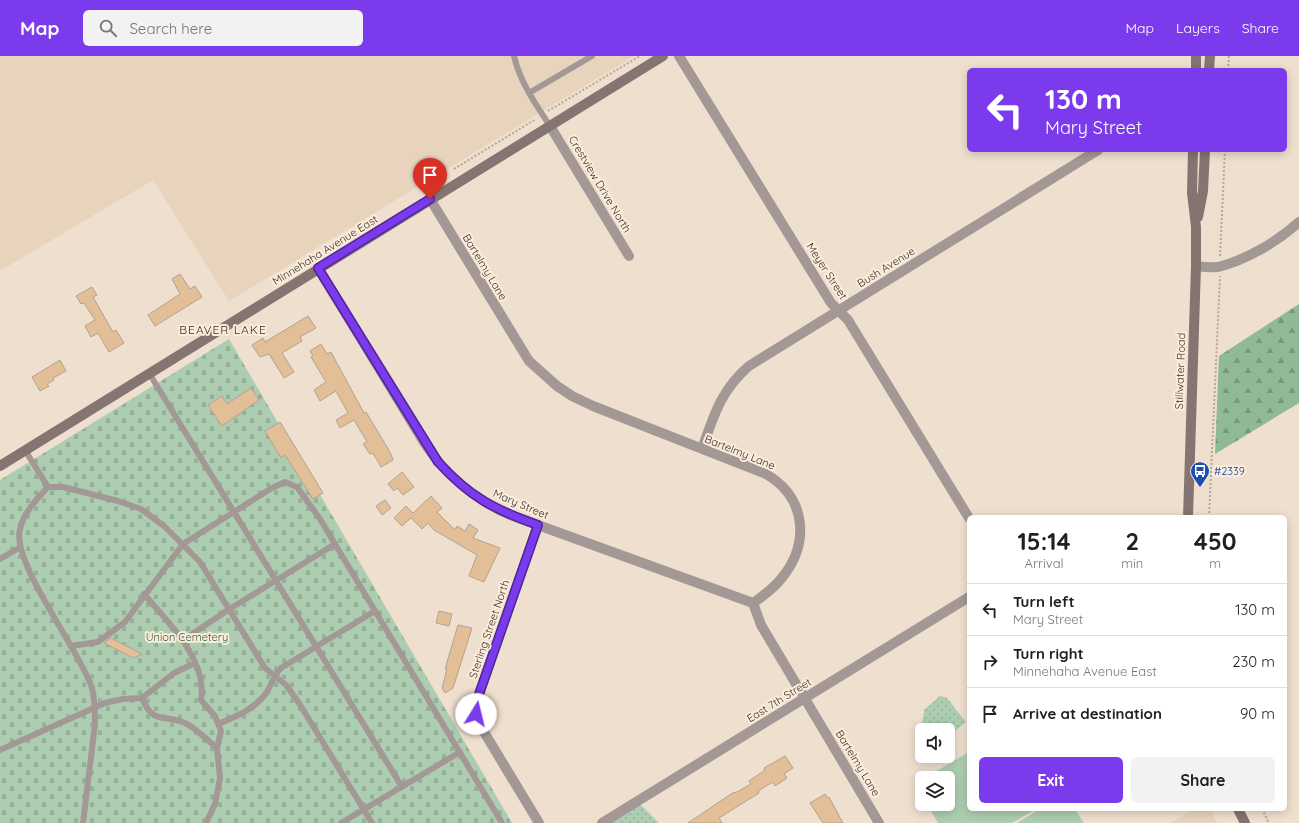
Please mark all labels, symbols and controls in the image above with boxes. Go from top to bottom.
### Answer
search box [83,10,363,46]
text: Map [20,16,59,40]
icon: search [97,17,119,39]
text: Search here [129,19,212,38]
text: Map [1125,19,1154,37]
text: Layers [1176,19,1220,37]
text: Share [1242,19,1279,37]
text: 130 m [1045,81,1122,116]
icon: left [979,84,1031,136]
text: Mary Street [1045,116,1142,139]
street label: Crestview Drive North [566,133,634,235]
pin [413,158,447,199]
icon: arrive [419,164,441,186]
street label: Minnehaha Avenue East [270,212,381,288]
street label: Bartelmy Lane [460,231,510,303]
street label: Meyer Street [803,240,851,302]
street label: Bush Avenue [855,244,917,290]
district label: BEAVER LAKE [179,322,267,337]
street label: Stillwater Road [1172,332,1188,410]
street label: Bartelmy Lane [703,431,777,473]
bus stop icon: #2339 [1189,460,1211,488]
place label: #2339 [1214,464,1245,478]
street label: Mary Street [491,486,551,522]
text: 15:14 [1018,526,1071,556]
text: 2 [1125,526,1139,556]
text: 450 [1194,526,1237,556]
text: Arrival [1025,555,1064,571]
text: min [1121,555,1143,571]
text: m [1209,555,1221,571]
street label: Sterling Street North [466,578,512,680]
text: Turn left [1013,592,1075,611]
icon: left [979,599,1001,621]
text: 130 m [1235,600,1275,619]
text: Mary Street [1013,611,1083,627]
park label: Union Cemetery [146,630,228,644]
text: Turn right [1013,644,1084,663]
icon: right [979,651,1001,673]
text: 230 m [1232,652,1275,671]
text: Minnehaha Avenue East [1013,663,1157,679]
street label: East 7th Street [744,674,814,725]
position arrow [455,693,497,735]
icon: arrive [979,703,1001,725]
text: Arrive at destination [1013,704,1162,723]
text: 90 m [1240,704,1275,723]
map controls [915,723,955,811]
button: sound [915,723,955,763]
street label: Bartelmy Lane [833,727,883,799]
button: Exit [979,757,1123,803]
button: Share [1131,757,1275,803]
button: layers [915,771,955,811]

